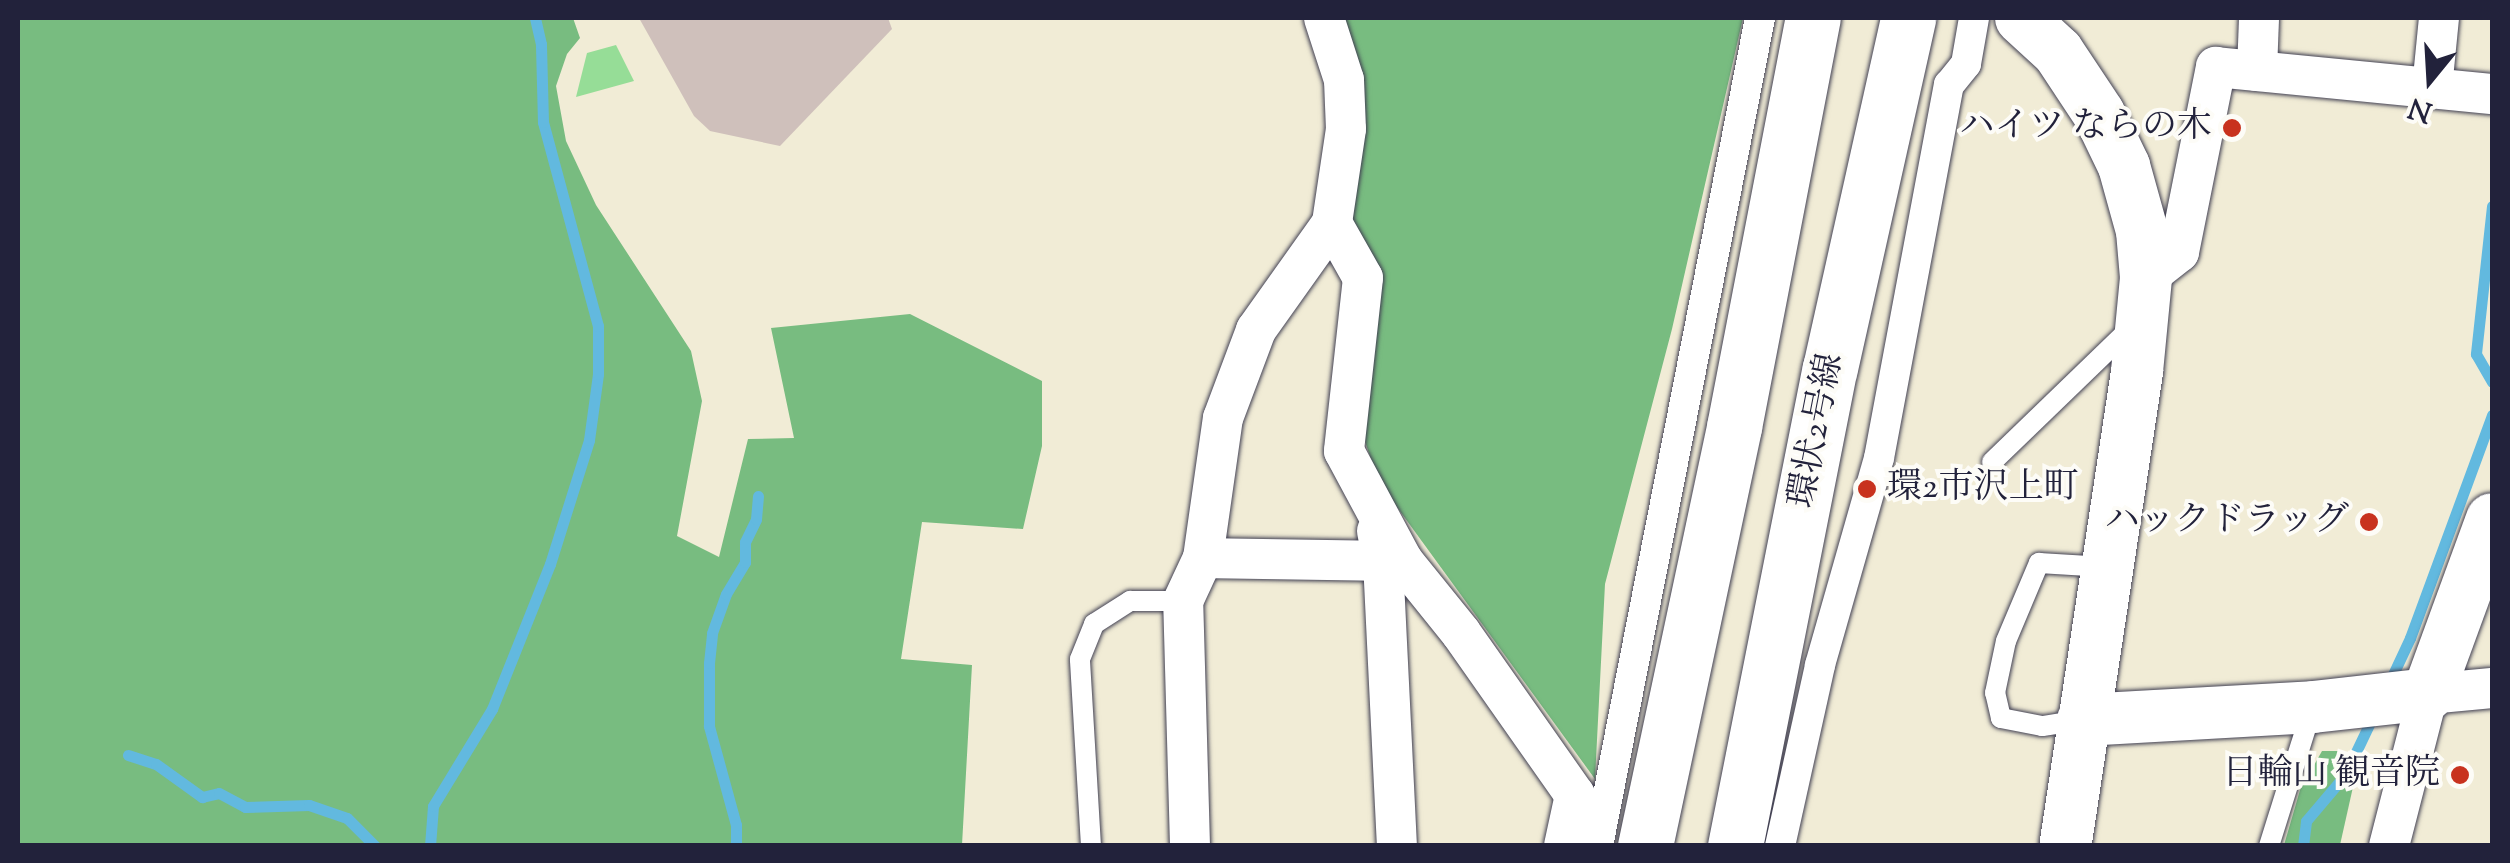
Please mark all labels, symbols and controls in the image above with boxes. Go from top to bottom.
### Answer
north arrow [2380,30,2480,130]
text: N [2404,86,2438,131]
place label: ハイツ ならの木 [1960,107,2212,149]
marker: ハイツ ならの木 [2221,117,2243,139]
street label: 環状2号線 [1782,350,1854,512]
place label: 環2市沢上町 [1887,468,2078,510]
marker: 環2市沢上町 [1856,478,1878,500]
place label: ハックドラッグ [2104,501,2349,543]
marker: ハックドラッグ [2358,511,2380,533]
place label: 日輪山 観音院 [2223,754,2440,796]
marker: 日輪山 観音院 [2449,764,2471,786]

